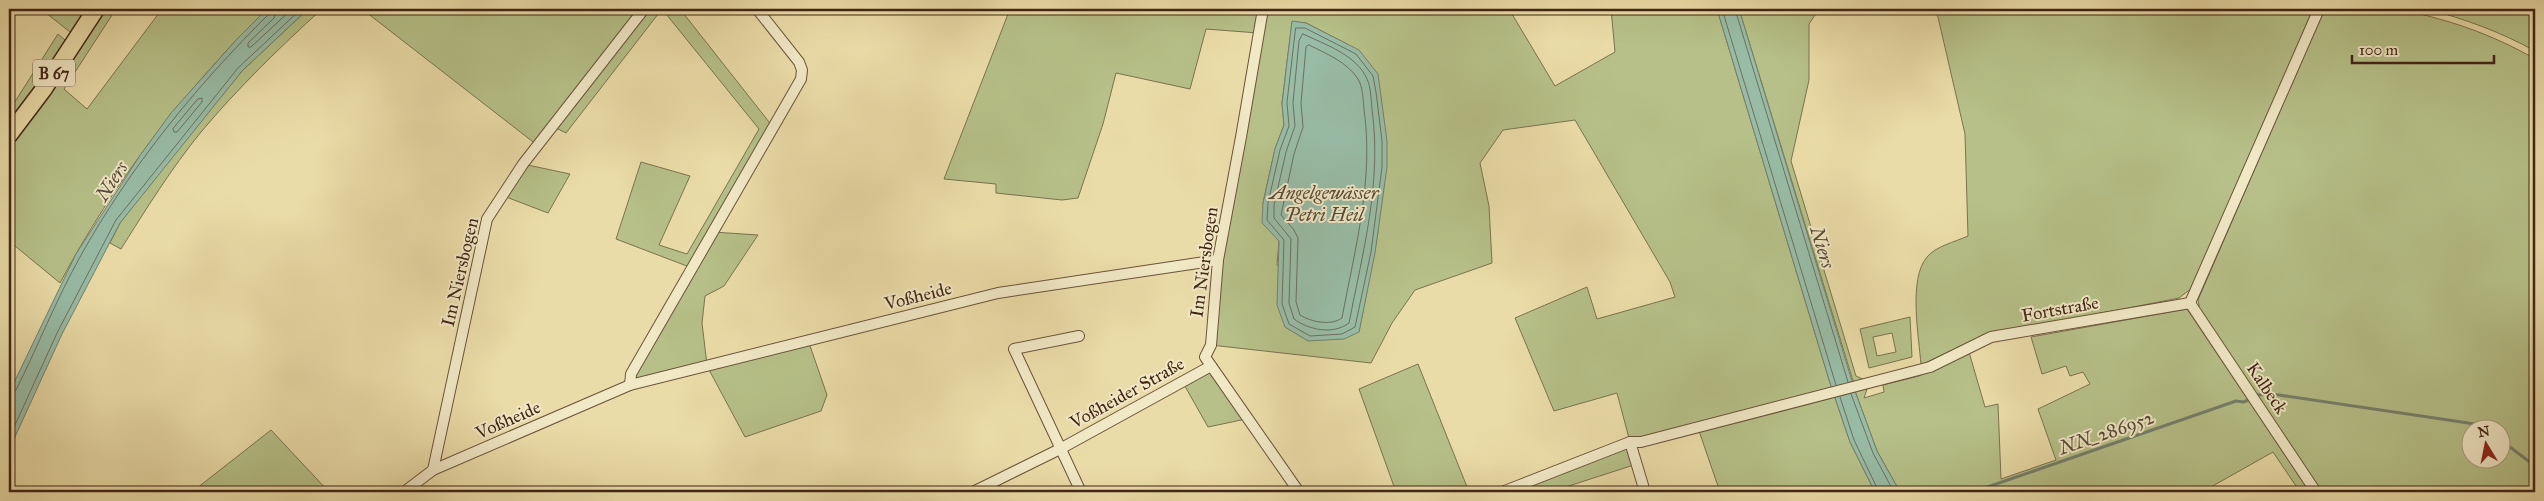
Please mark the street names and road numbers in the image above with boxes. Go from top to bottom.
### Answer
road number: B 67 [33,59,75,86]
street label: Im Niersbogen [1185,205,1224,319]
street label: Im Niersbogen [437,215,484,329]
street label: Voßheide [881,277,954,315]
street label: Fortstraße [2020,291,2100,327]
street label: Voßheider Straße [1065,353,1188,434]
street label: Kalbeck [2242,358,2293,418]
street label: Voßheide [471,396,544,444]

